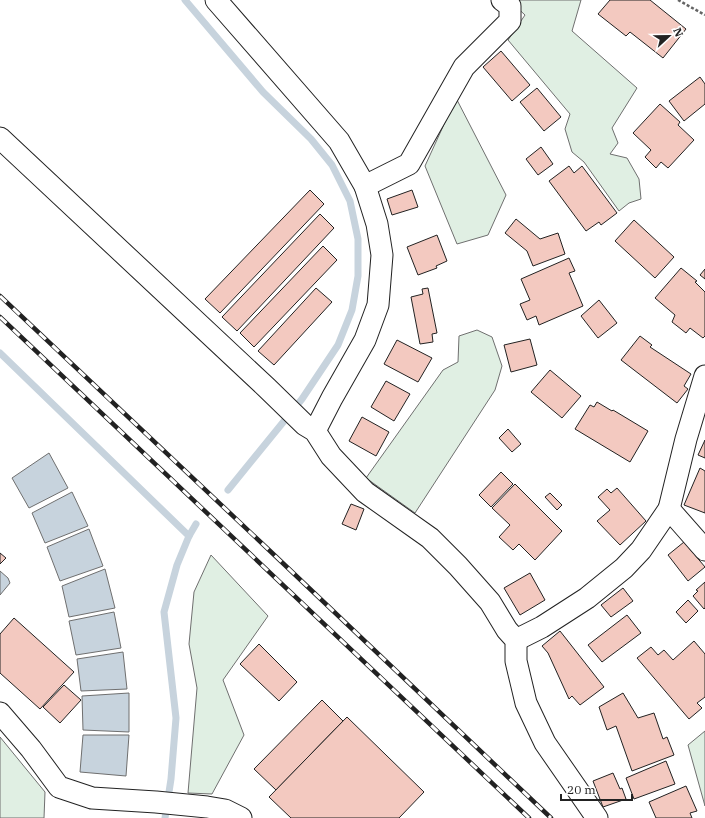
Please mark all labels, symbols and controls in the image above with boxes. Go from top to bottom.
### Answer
north arrow [649,16,689,56]
text: N [670,26,687,39]
scale bar [561,776,632,802]
text: 20 m [567,782,596,797]

